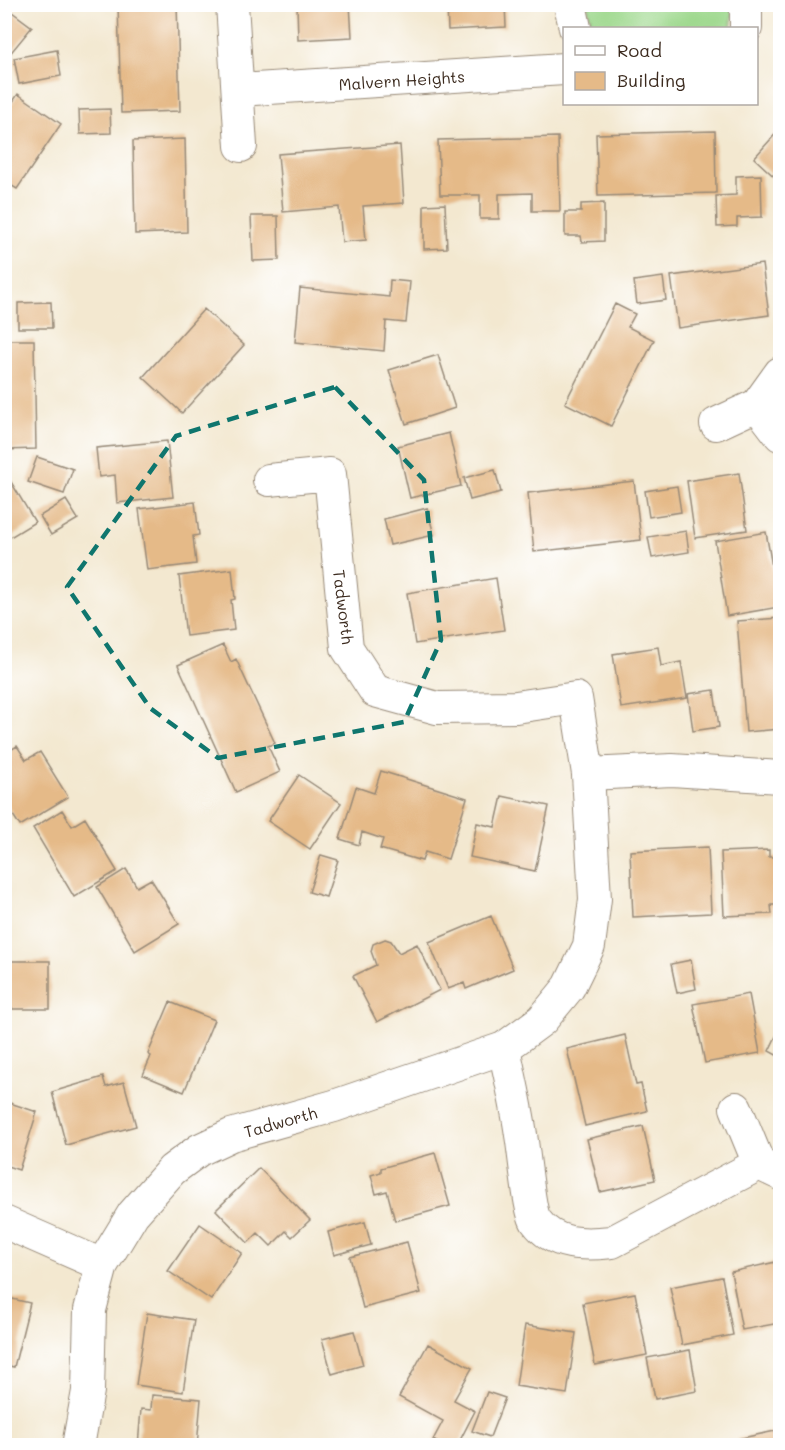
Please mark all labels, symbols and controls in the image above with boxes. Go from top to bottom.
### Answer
legend [563,27,758,105]
text: Road [617,38,662,62]
street label: Malvern Heights [338,65,465,94]
text: Building [617,68,685,92]
street label: Tadworth [329,568,359,646]
street label: Tadworth [241,1101,319,1141]

